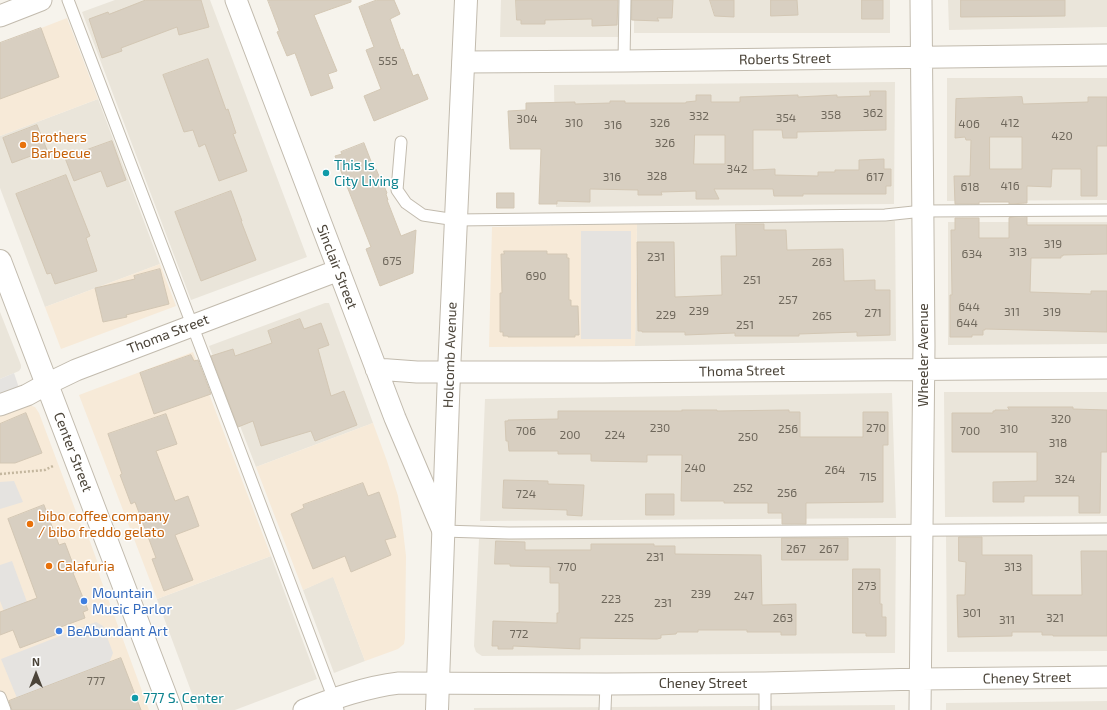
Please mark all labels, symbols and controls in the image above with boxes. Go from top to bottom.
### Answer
street label: Roberts Street [739,50,831,68]
house number: 555 [378,54,398,68]
house number: 362 [863,106,883,120]
house number: 358 [821,108,841,122]
house number: 332 [689,109,709,123]
house number: 354 [776,111,796,125]
house number: 304 [516,112,538,126]
house number: 310 [565,116,583,130]
house number: 326 [650,116,670,130]
house number: 412 [1001,116,1019,130]
house number: 406 [958,117,980,131]
house number: 316 [604,118,622,132]
place label: Brothers Barbecue [31,129,91,162]
house number: 420 [1051,129,1073,143]
house number: 326 [655,136,675,150]
marker: Brothers Barbecue [18,140,28,150]
place label: This Is City Living [334,157,399,190]
house number: 342 [727,162,747,176]
marker: This Is City Living [321,168,331,178]
house number: 328 [647,169,667,183]
house number: 316 [603,170,621,184]
house number: 617 [866,170,884,184]
house number: 416 [1000,179,1020,193]
house number: 618 [961,180,979,194]
street label: Sinclair Street [313,222,361,312]
house number: 319 [1044,237,1062,251]
house number: 313 [1009,245,1027,259]
house number: 634 [962,247,982,261]
house number: 231 [647,250,665,264]
house number: 675 [382,254,402,268]
house number: 263 [812,255,832,269]
house number: 690 [526,269,546,283]
house number: 251 [743,273,761,287]
house number: 257 [778,293,798,307]
house number: 644 [958,300,980,314]
street label: Holcomb Avenue [440,302,460,408]
street label: Wheeler Avenue [915,303,931,407]
house number: 239 [689,304,709,318]
house number: 311 [1004,305,1020,319]
house number: 319 [1043,305,1061,319]
house number: 271 [864,306,882,320]
house number: 229 [656,308,676,322]
house number: 265 [812,309,832,323]
street label: Thoma Street [125,311,211,357]
house number: 644 [956,316,978,330]
house number: 251 [736,318,754,332]
street label: Thoma Street [699,362,785,380]
street label: Center Street [50,410,96,494]
house number: 320 [1051,412,1071,426]
house number: 230 [650,421,670,435]
house number: 270 [866,421,886,435]
house number: 256 [778,422,798,436]
house number: 310 [1000,422,1018,436]
house number: 706 [516,424,536,438]
house number: 700 [960,424,980,438]
house number: 200 [559,428,581,442]
house number: 224 [605,428,625,442]
house number: 250 [738,430,758,444]
house number: 318 [1049,436,1067,450]
house number: 240 [684,461,706,475]
house number: 264 [825,463,845,477]
house number: 715 [859,470,877,484]
house number: 324 [1055,472,1075,486]
house number: 252 [733,481,753,495]
house number: 256 [777,486,797,500]
house number: 724 [516,487,536,501]
place label: bibo coffee company / bibo freddo gelato [38,508,169,540]
marker: bibo coffee company / bibo freddo gelato [25,519,35,529]
house number: 267 [786,542,806,556]
house number: 267 [819,542,839,556]
house number: 231 [646,550,664,564]
place label: Calafuria [57,558,115,574]
house number: 770 [557,560,577,574]
house number: 313 [1004,560,1022,574]
marker: Calafuria [44,561,54,571]
house number: 273 [857,579,877,593]
place label: Mountain Music Parlor [92,585,172,618]
house number: 239 [691,587,711,601]
house number: 247 [734,589,754,603]
house number: 223 [601,592,621,606]
marker: Mountain Music Parlor [79,596,89,606]
house number: 231 [654,596,672,610]
house number: 301 [963,606,981,620]
house number: 225 [614,611,634,625]
house number: 263 [773,611,793,625]
house number: 321 [1046,611,1064,625]
house number: 311 [999,613,1015,627]
place label: BeAbundant Art [67,623,168,639]
marker: BeAbundant Art [54,626,64,636]
house number: 772 [509,627,529,641]
north arrow [16,654,56,694]
text: N [32,655,40,668]
street label: Cheney Street [983,669,1071,687]
house number: 777 [87,674,105,688]
street label: Cheney Street [659,675,747,691]
place label: 777 S. Center [143,690,224,706]
marker: 777 S. Center [130,693,140,703]

